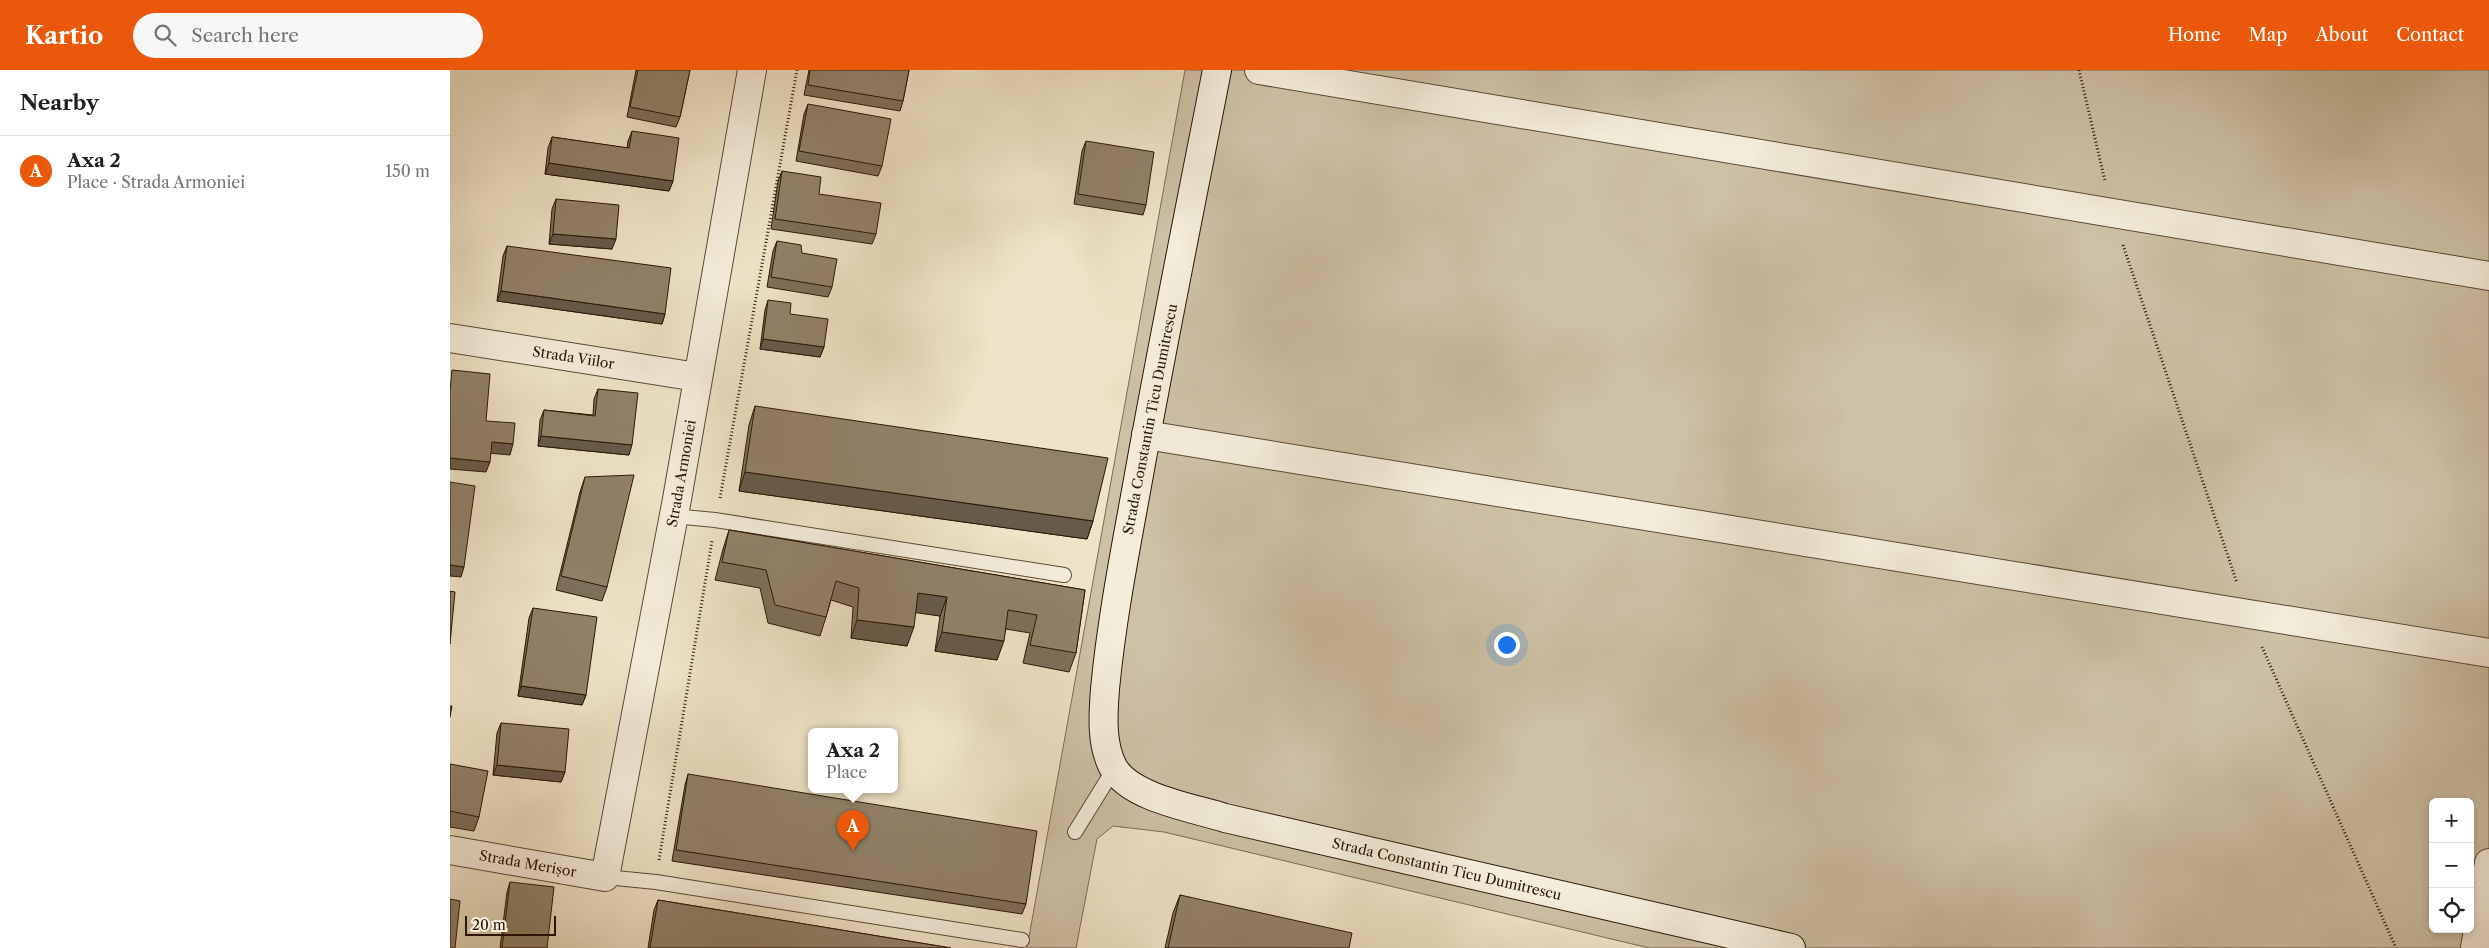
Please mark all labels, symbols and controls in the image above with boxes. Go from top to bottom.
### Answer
search box [133,13,483,58]
text: Kartio [25,21,103,50]
icon: search [151,21,179,49]
text: Search here [191,24,299,47]
text: Home [2168,24,2221,46]
text: Map [2249,24,2287,46]
text: About [2315,24,2368,46]
text: Contact [2396,24,2464,46]
text: Nearby [20,90,99,115]
text: Axa 2 [67,149,121,172]
text: A [30,161,42,181]
text: 150 m [385,161,430,181]
text: Place · Strada Armoniei [67,172,245,192]
street label: Strada Constantin Ticu Dumitrescu [1119,302,1181,536]
street label: Strada Viilor [531,342,616,373]
street label: Strada Armoniei [663,418,700,529]
your location [1494,632,1520,658]
popup [808,728,898,793]
text: Axa 2 [826,739,880,762]
text: Place [826,762,867,782]
map controls [2429,798,2474,933]
button: + [2429,798,2474,843]
pin: A [837,810,869,851]
street label: Strada Constantin Ticu Dumitrescu [1330,834,1564,904]
button: − [2429,843,2474,888]
street label: Strada Merișor [478,846,578,881]
button: locate [2429,888,2474,933]
scale bar [465,913,556,936]
text: 20 m [472,916,506,934]

